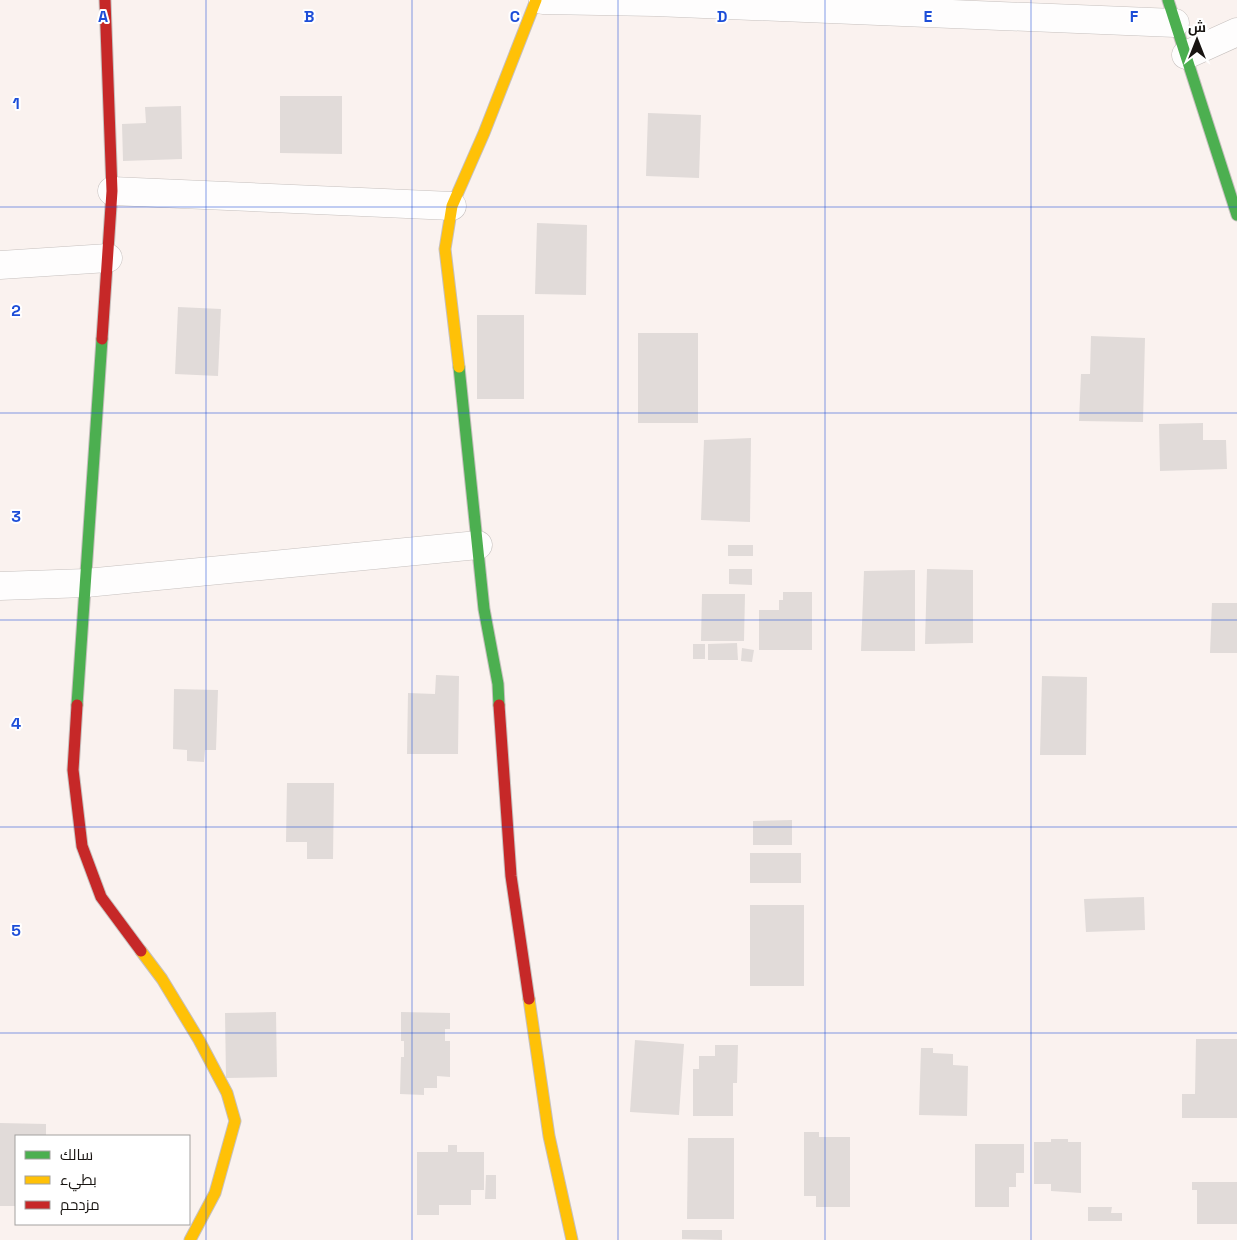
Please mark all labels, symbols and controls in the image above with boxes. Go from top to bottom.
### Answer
text: A [98,6,108,27]
text: B [304,6,314,27]
text: C [510,6,520,27]
text: D [717,6,727,27]
text: E [924,6,933,27]
text: F [1130,6,1139,27]
north arrow [1172,15,1222,65]
text: ش [1188,18,1206,36]
text: 1 [12,93,20,114]
text: 2 [11,300,21,321]
text: 3 [11,506,21,527]
text: 4 [11,713,21,734]
text: 5 [11,920,21,941]
legend [15,1135,190,1225]
text: سالك [60,1145,93,1164]
text: بطيء [60,1170,97,1192]
text: مزدحم [60,1195,100,1215]

